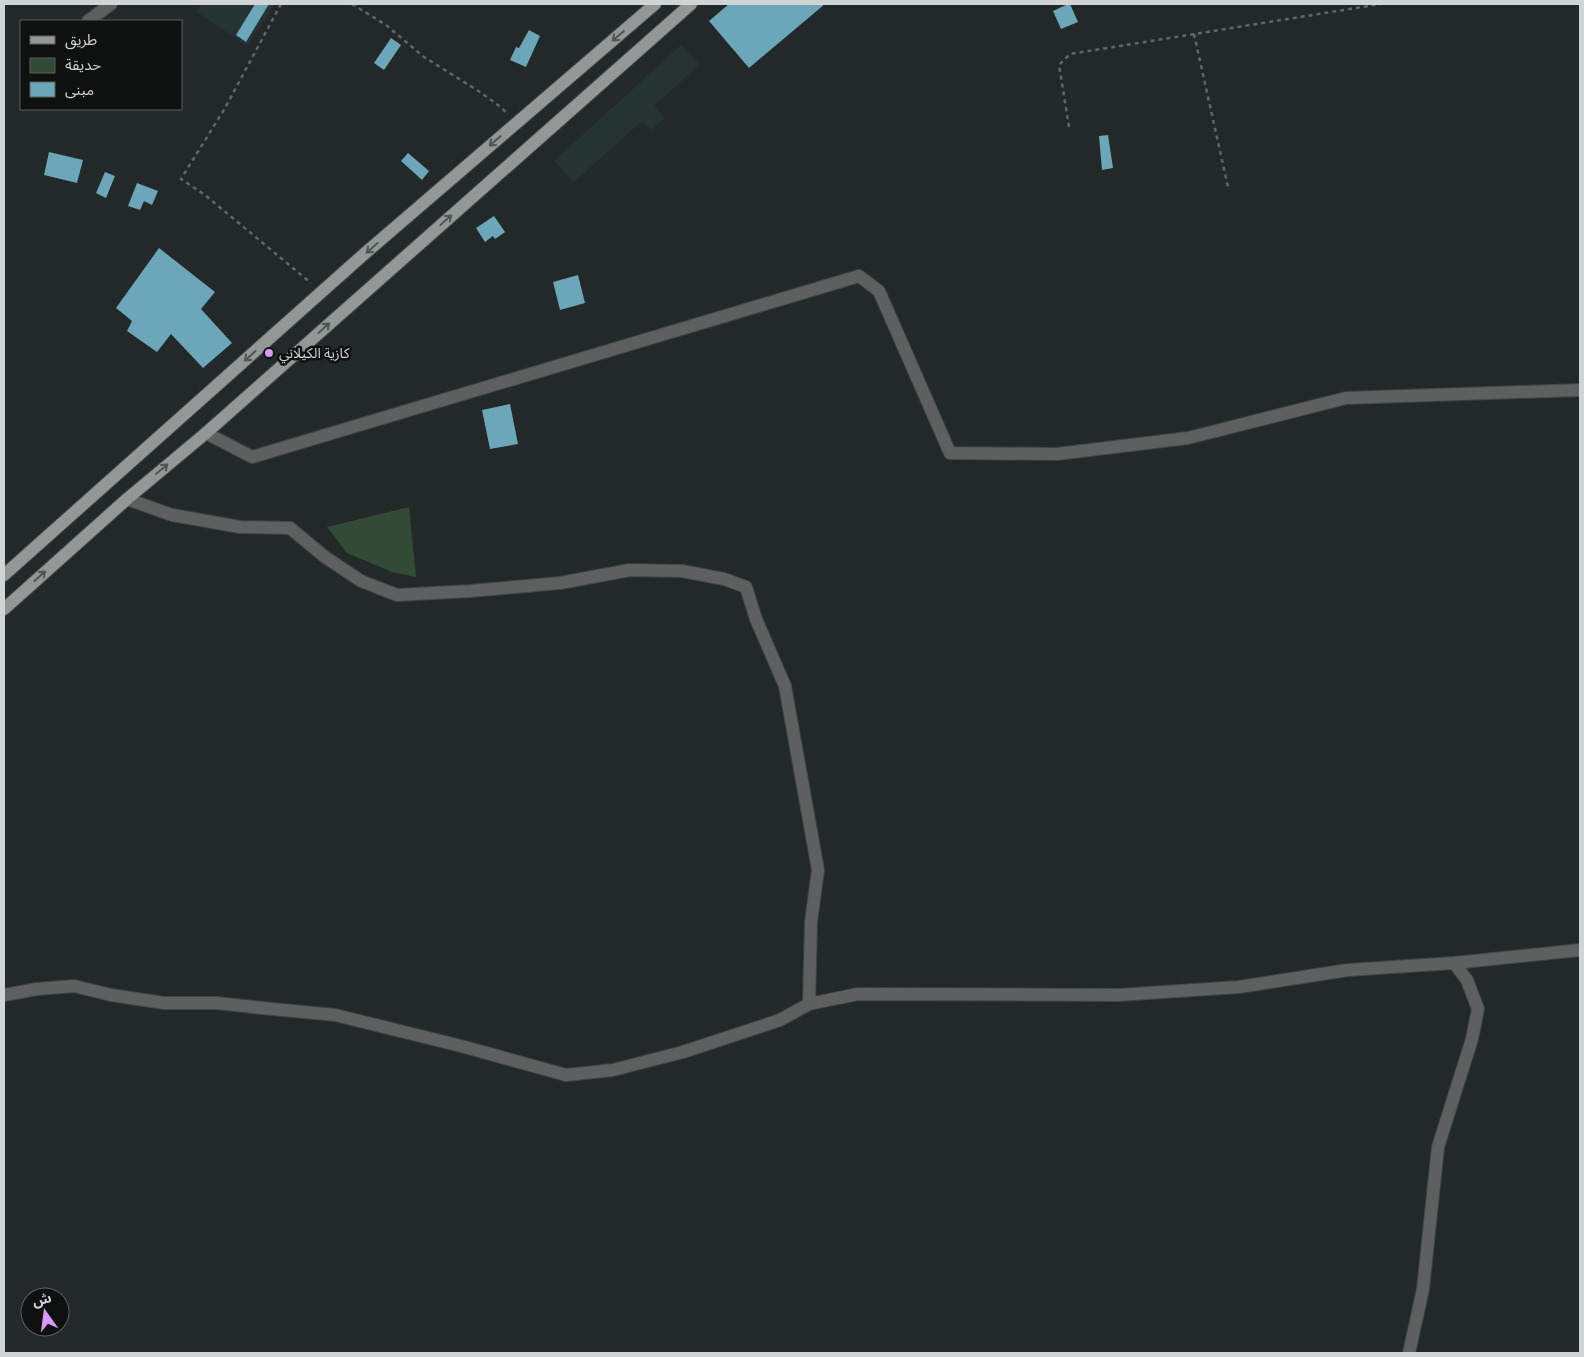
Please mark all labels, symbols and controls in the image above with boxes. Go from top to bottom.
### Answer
legend [20,20,182,110]
one-way arrow [612,30,625,41]
text: طريق [65,31,97,50]
text: حديقة [65,56,101,74]
text: مبنى [65,81,94,99]
one-way arrow [488,136,501,147]
one-way arrow [439,215,452,226]
one-way arrow [365,242,378,253]
one-way arrow [318,322,331,334]
place label: كازية الكيلاني [279,344,350,364]
marker: كازية الكيلاني [263,347,275,359]
one-way arrow [244,350,257,361]
one-way arrow [156,464,169,475]
one-way arrow [34,571,47,582]
north arrow [20,1287,70,1337]
text: ش [30,1288,53,1310]

